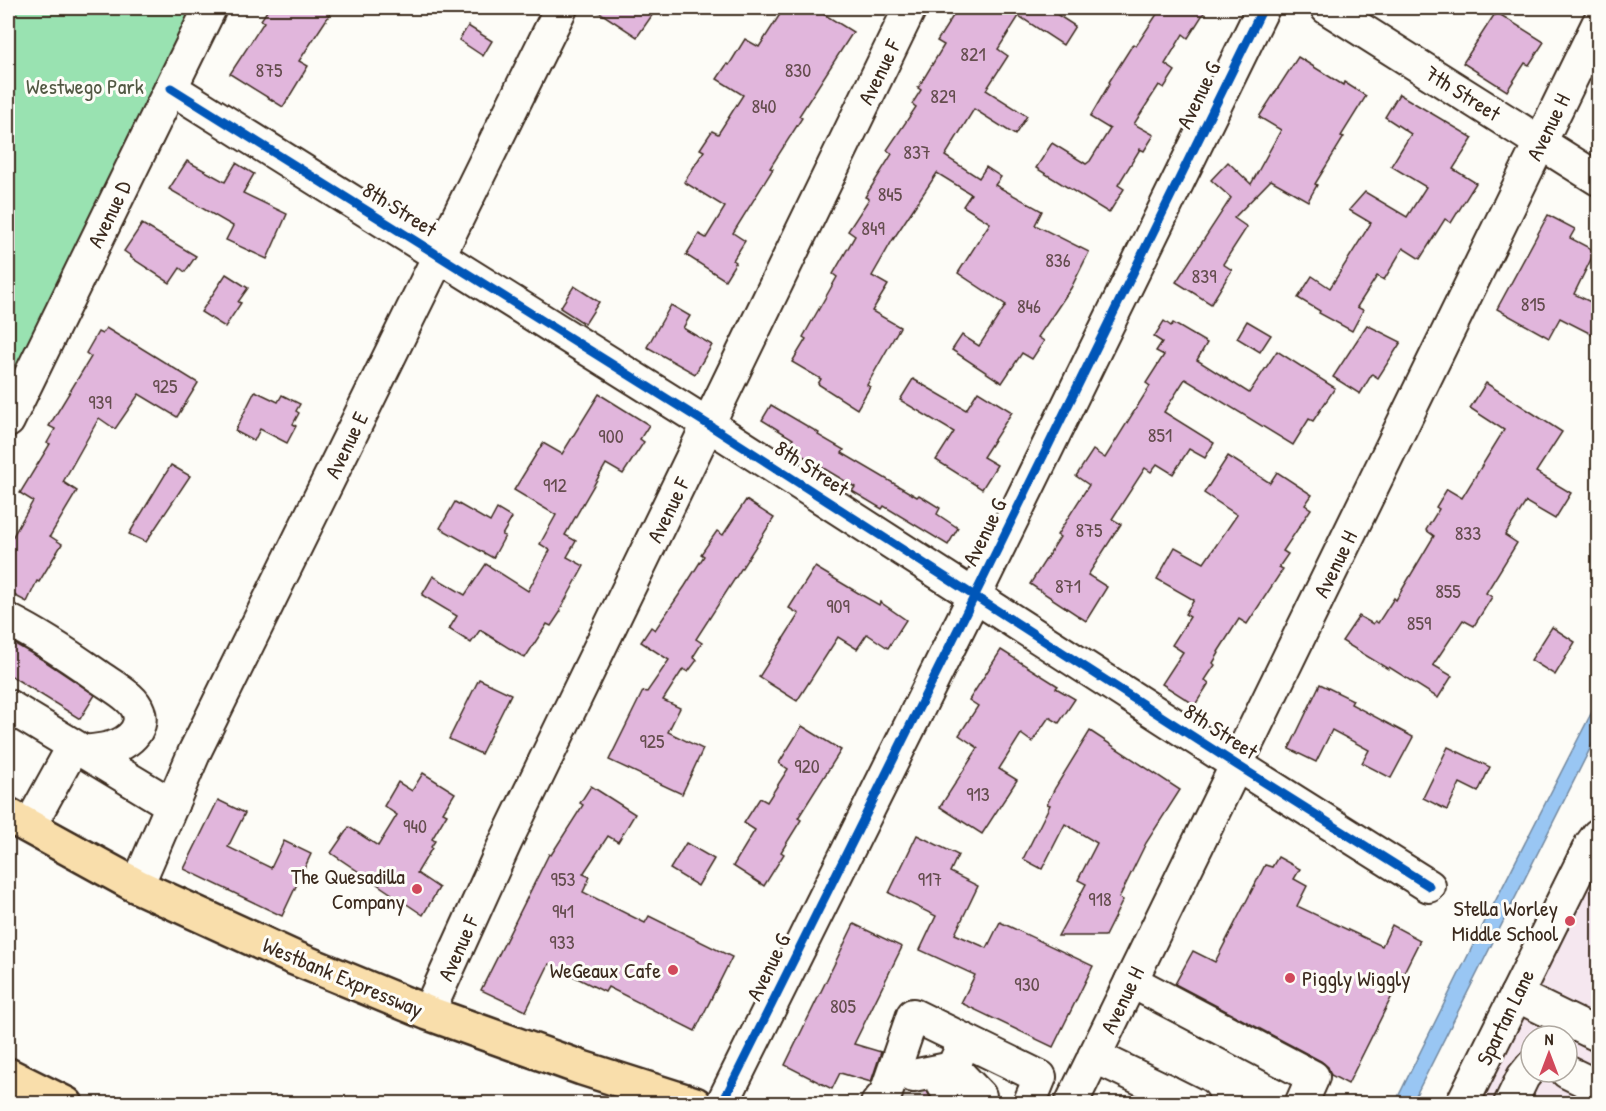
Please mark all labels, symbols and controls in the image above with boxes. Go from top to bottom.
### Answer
street label: Avenue F [850,34,908,110]
house number: 821 [960,40,986,67]
house number: 875 [255,56,283,83]
house number: 830 [785,56,811,83]
street label: Avenue G [1169,56,1227,134]
street label: 7th Street [1419,58,1507,128]
park label: Westwego Park [26,71,144,101]
house number: 829 [930,82,956,109]
street label: Avenue H [1519,88,1577,166]
house number: 840 [751,92,777,119]
house number: 837 [903,138,931,165]
street label: 8th Street [357,174,443,244]
street label: Avenue D [80,175,138,253]
house number: 845 [878,180,903,207]
house number: 849 [861,214,885,241]
house number: 836 [1045,246,1071,273]
house number: 839 [1192,262,1216,289]
house number: 815 [1521,290,1546,317]
house number: 846 [1017,292,1041,319]
house number: 925 [152,372,178,399]
house number: 939 [88,388,112,415]
street label: Avenue E [317,406,375,483]
house number: 851 [1148,421,1172,448]
house number: 900 [598,422,624,449]
street label: 8th Street [769,433,855,503]
house number: 912 [543,471,568,498]
street label: Avenue F [639,472,697,548]
street label: Avenue G [955,493,1013,571]
house number: 875 [1075,516,1103,543]
house number: 833 [1455,519,1481,546]
street label: Avenue H [1306,525,1364,603]
house number: 871 [1055,572,1081,599]
house number: 855 [1435,577,1461,604]
house number: 909 [826,592,850,619]
house number: 859 [1407,609,1431,636]
street label: 8th Street [1178,696,1264,766]
house number: 925 [639,727,665,754]
house number: 920 [794,752,820,779]
house number: 913 [966,780,990,807]
house number: 940 [403,812,427,839]
place label: The Quesadilla Company [291,861,405,916]
house number: 953 [551,865,575,892]
house number: 917 [918,865,942,892]
marker: The Quesadilla Company [410,882,424,896]
house number: 918 [1088,885,1112,912]
place label: Stella Worley Middle School [1452,893,1558,948]
house number: 941 [552,897,574,924]
street label: Avenue F [430,910,486,986]
marker: Stella Worley Middle School [1563,914,1577,928]
house number: 933 [549,928,575,955]
street label: Avenue G [739,928,797,1006]
street label: Westbank Expressway [258,930,428,1024]
place label: WeGeaux Cafe [550,955,661,985]
street label: Avenue H [1093,961,1151,1039]
marker: WeGeaux Cafe [666,963,680,977]
place label: Piggly Wiggly [1302,963,1411,993]
street label: Spartan Lane [1469,964,1541,1070]
house number: 930 [1014,970,1040,997]
marker: Piggly Wiggly [1283,971,1297,985]
house number: 805 [830,992,857,1019]
north arrow [1519,1024,1579,1084]
text: N [1545,1028,1554,1050]

